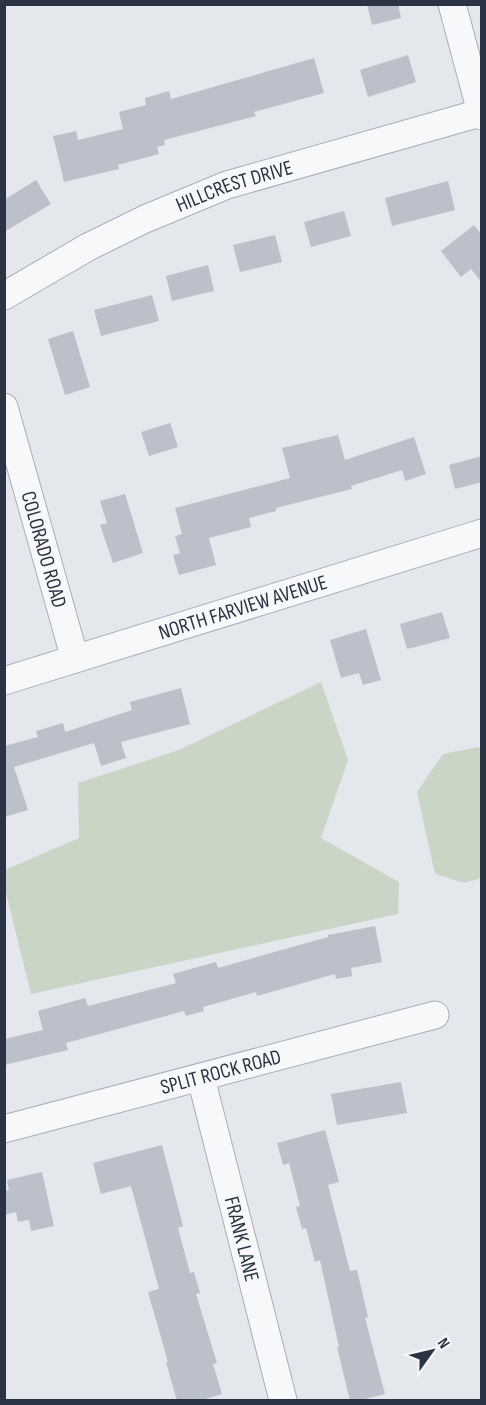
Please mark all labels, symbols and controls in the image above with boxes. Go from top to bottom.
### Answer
street label: HILLCREST DRIVE [172,155,295,217]
street label: COLORADO ROAD [16,488,72,611]
street label: NORTH FARVIEW AVENUE [155,569,330,645]
street label: SPLIT ROCK ROAD [157,1044,284,1100]
street label: FRANK LANE [219,1194,265,1284]
north arrow [402,1321,462,1381]
text: N [433,1335,453,1352]

